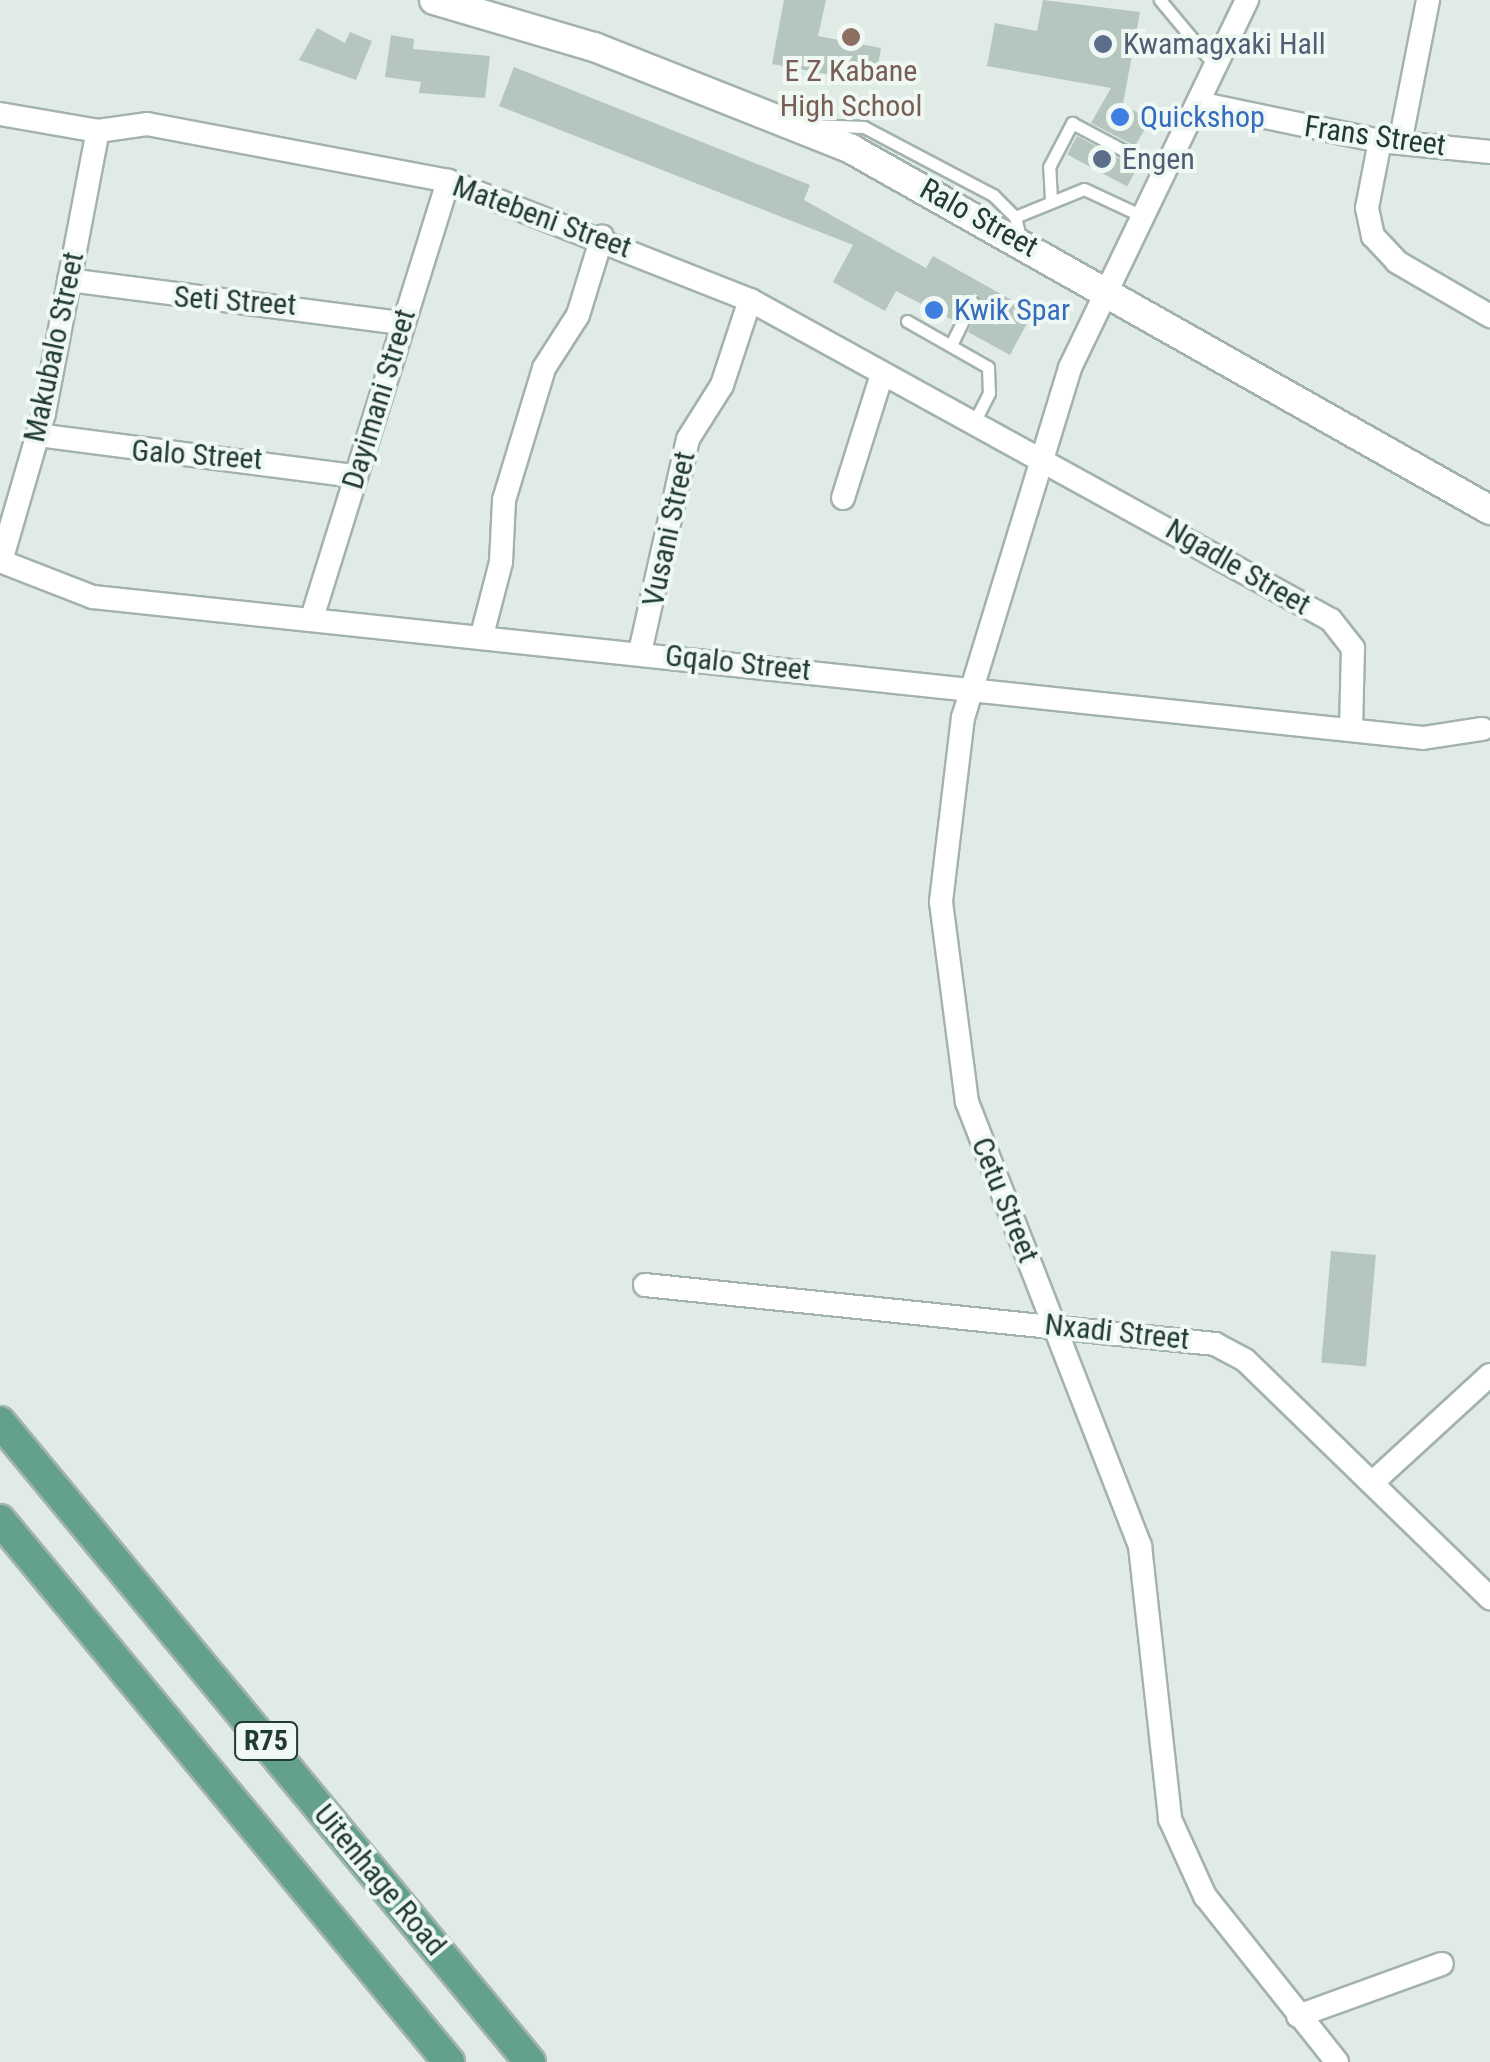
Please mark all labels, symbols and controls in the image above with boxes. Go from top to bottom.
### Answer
marker: E Z Kabane High School [840,26,862,48]
place label: Kwamagxaki Hall [1123,26,1326,62]
marker: Kwamagxaki Hall [1092,33,1114,55]
place label: E Z Kabane High School [780,53,922,124]
place label: Quickshop [1140,99,1265,135]
marker: Quickshop [1109,106,1131,128]
street label: Frans Street [1302,108,1448,164]
place label: Engen [1122,141,1195,177]
marker: Engen [1091,148,1113,170]
street label: Matebeni Street [448,168,636,266]
street label: Ralo Street [914,171,1044,265]
street label: Makubalo Street [16,249,92,445]
street label: Seti Street [173,279,297,323]
place label: Kwik Spar [954,292,1070,328]
marker: Kwik Spar [923,299,945,321]
street label: Dayimani Street [335,305,423,493]
street label: Galo Street [130,432,264,478]
street label: Vusani Street [635,448,703,610]
street label: Ngadle Street [1159,511,1317,623]
street label: Gqalo Street [663,637,813,689]
street label: Cetu Street [964,1132,1046,1268]
street label: Nxadi Street [1043,1307,1191,1357]
road number: R75 [234,1718,298,1764]
street label: Uitenhage Road [306,1797,454,1963]

